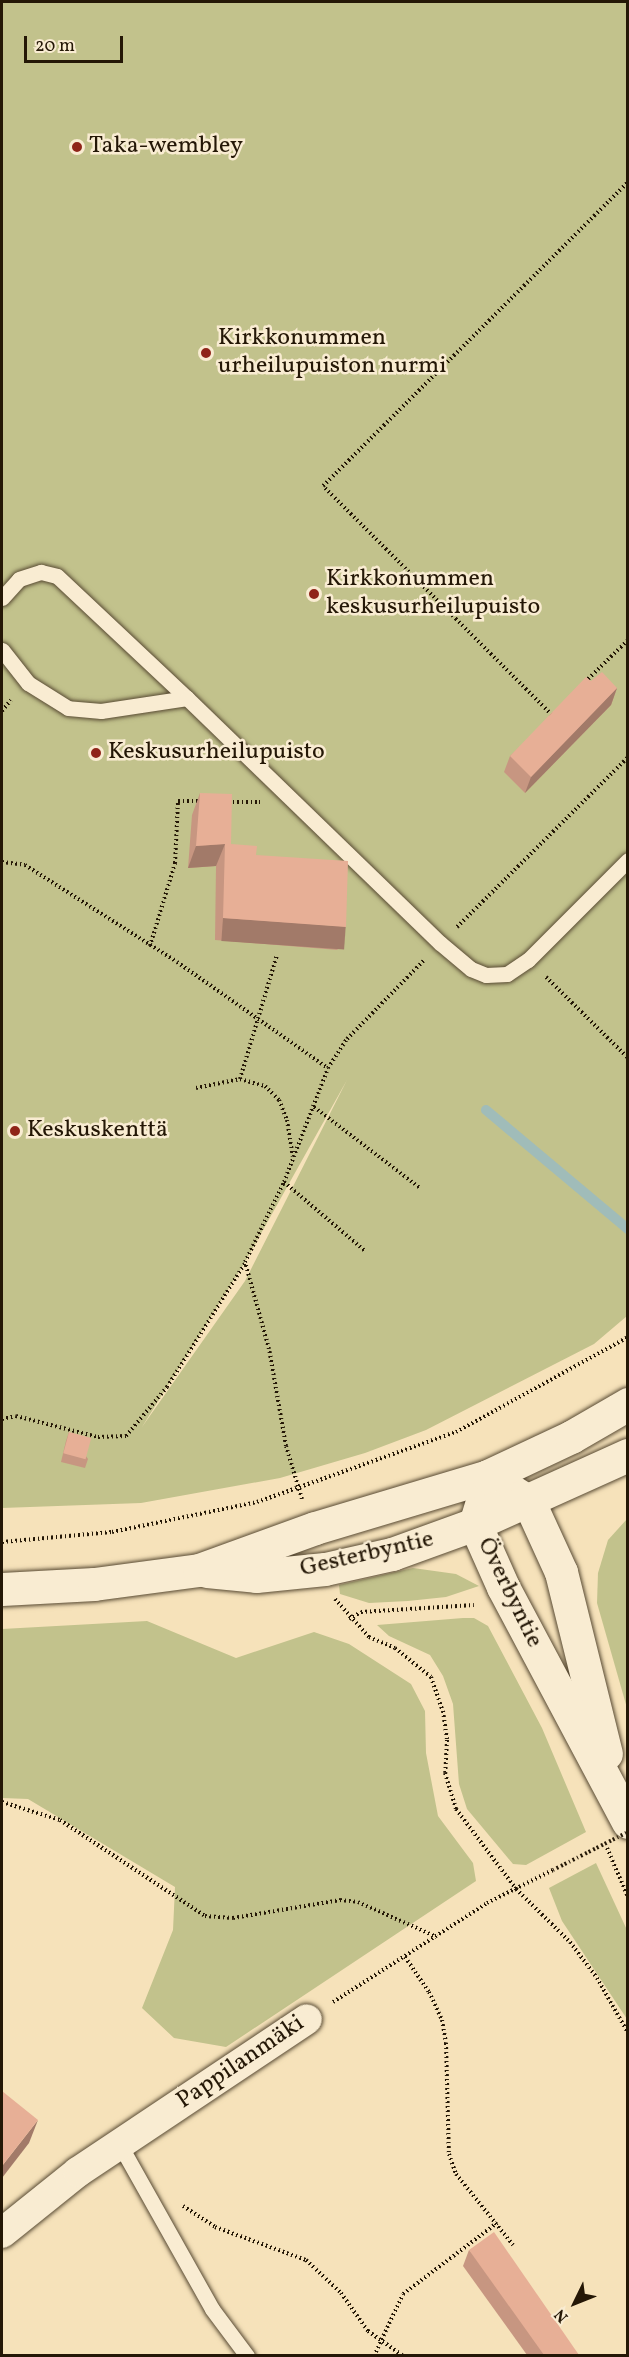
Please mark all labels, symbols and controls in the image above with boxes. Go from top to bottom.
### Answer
scale bar [27,24,126,62]
text: 20 m [35,34,75,59]
place label: Taka-wembley [89,133,243,161]
marker: Taka-wembley [70,140,84,154]
place label: Kirkkonummen urheilupuiston nurmi [218,325,446,381]
marker: Kirkkonummen urheilupuiston nurmi [199,346,213,360]
place label: Kirkkonummen keskusurheilupuisto [326,566,540,622]
marker: Kirkkonummen keskusurheilupuisto [307,587,321,601]
place label: Keskusurheilupuisto [108,739,325,767]
marker: Keskusurheilupuisto [89,746,103,760]
place label: Keskuskenttä [27,1117,168,1145]
marker: Keskuskenttä [8,1124,22,1138]
street label: Gesterbyntie [297,1526,437,1584]
street label: Överbyntie [470,1533,548,1653]
street label: Pappilanmäki [172,2010,310,2116]
north arrow [545,2273,605,2333]
text: N [550,2304,574,2327]

